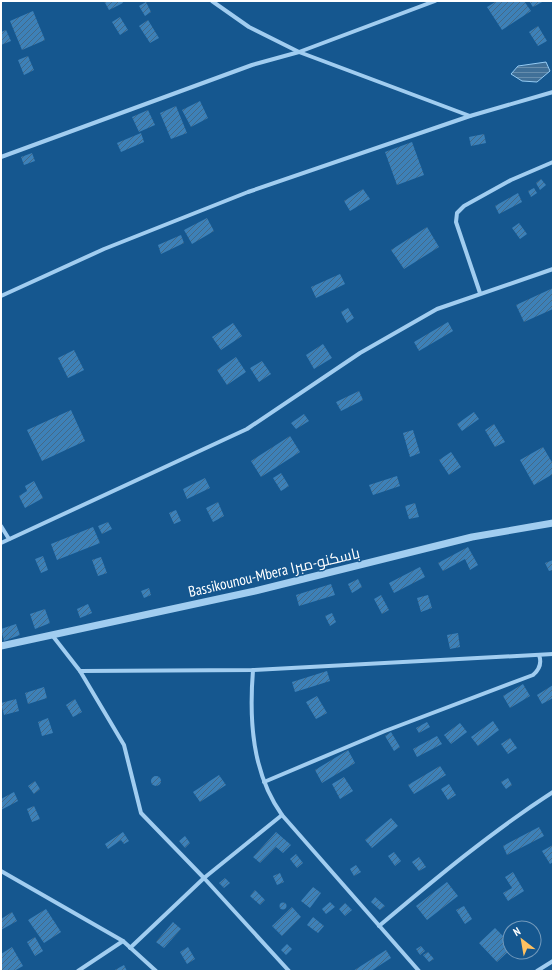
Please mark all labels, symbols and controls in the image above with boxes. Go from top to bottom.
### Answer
street label: Bassikounou-Mbera باسكنو-مبرا [186,543,362,601]
north arrow [502,920,542,960]
text: N [511,924,523,939]

